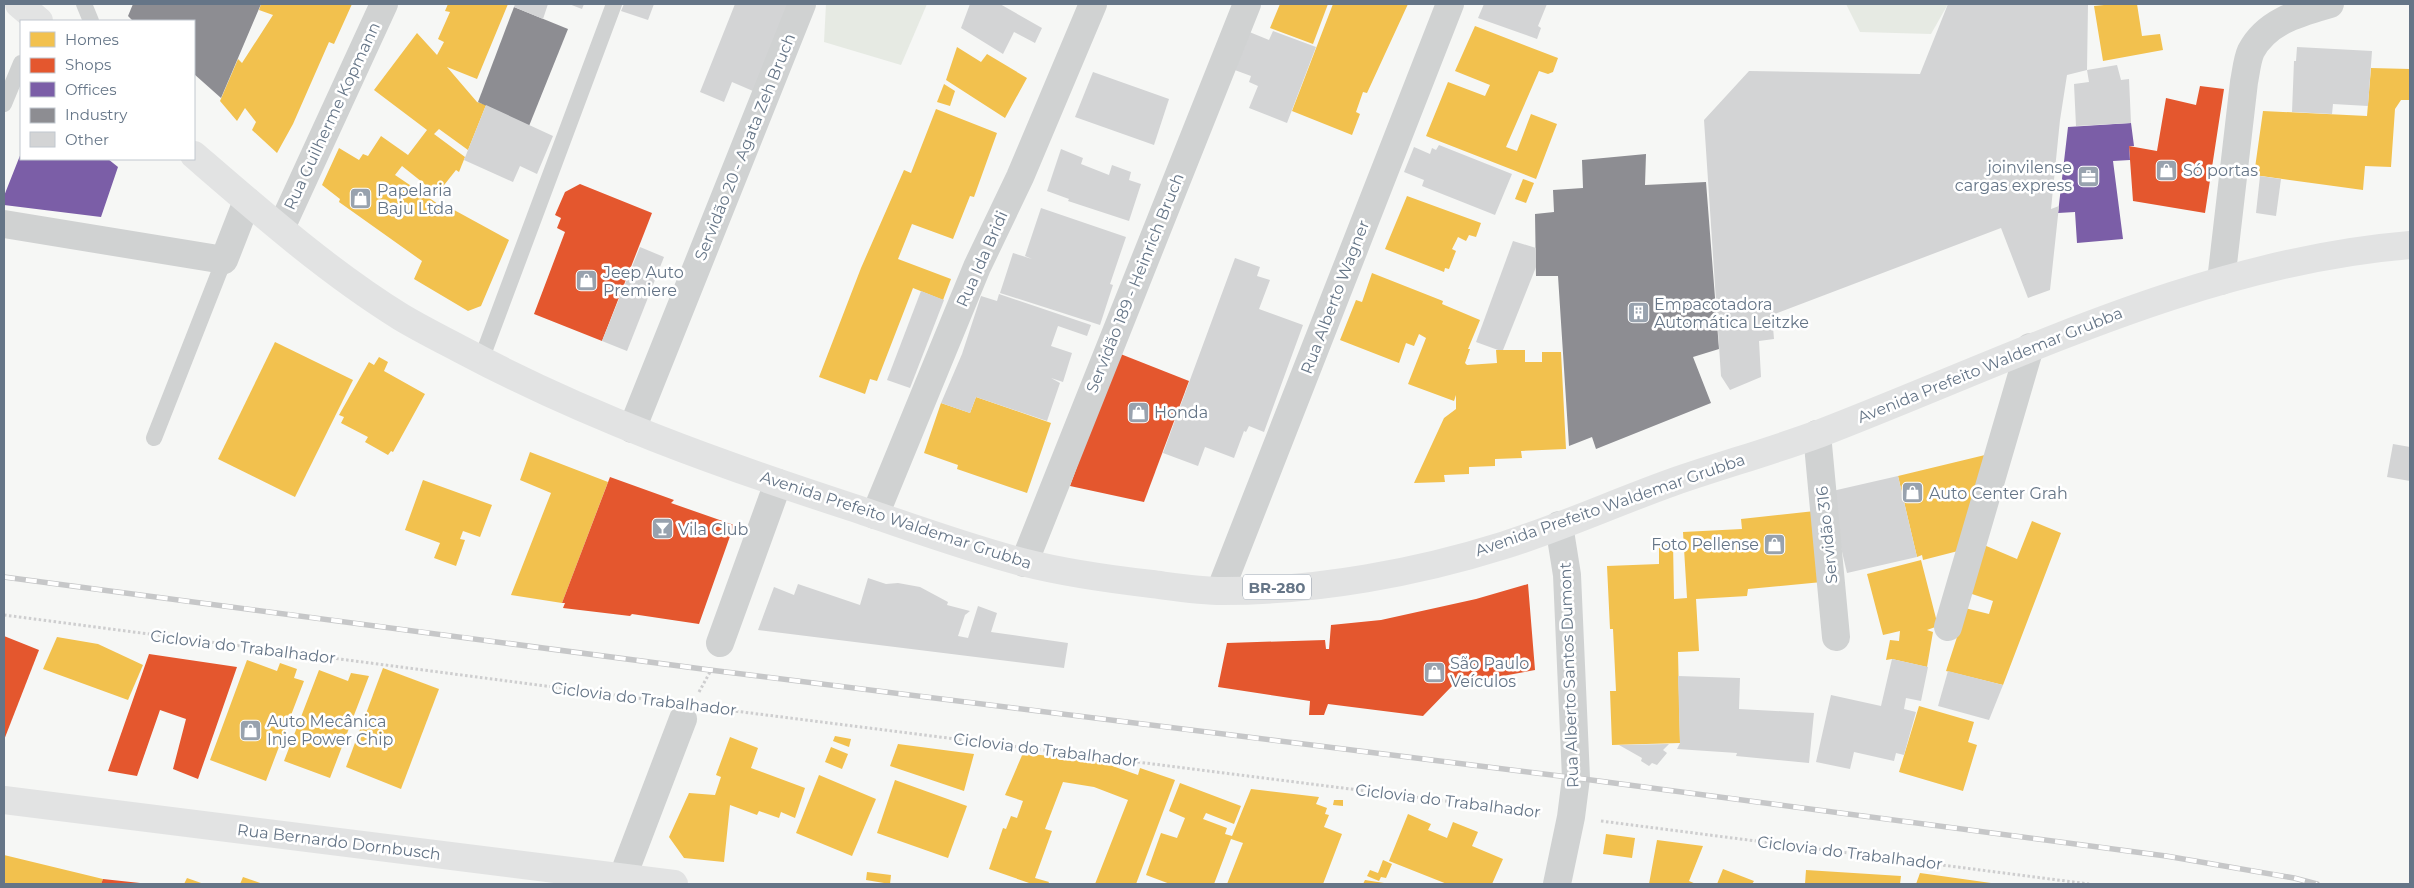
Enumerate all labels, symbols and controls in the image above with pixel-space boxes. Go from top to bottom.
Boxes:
street label: Rua Guilherme Kopmann [280,19,384,213]
legend [20,20,195,160]
text: Homes [65,30,119,49]
street label: Servidão 20 - Agata Zeh Bruch [691,31,799,263]
text: Shops [65,55,111,74]
text: Offices [65,80,117,99]
text: Industry [65,105,128,124]
text: Other [65,130,109,149]
place label: joinvilense cargas express [1955,158,2072,195]
shop icon: Só portas [2155,158,2179,182]
place label: Só portas [2183,161,2258,180]
office icon: joinvilense cargas express [2076,164,2100,188]
street label: Servidão 189 - Heinrich Bruch [1082,170,1188,396]
place label: Papelaria Baju Ltda [377,181,454,218]
shop icon: Papelaria Baju Ltda [349,187,373,211]
street label: Rua Ida Bridi [952,208,1012,310]
street label: Rua Alberto Wagner [1297,217,1373,377]
place label: Jeep Auto Premiere [602,263,684,300]
shop icon: Jeep Auto Premiere [575,269,599,293]
place label: Empacotadora Automática Leitzke [1654,295,1809,332]
building icon: Empacotadora Automática Leitzke [1626,301,1650,325]
street label: Avenida Prefeito Waldemar Grubba [1855,303,2125,427]
shop icon: Honda [1126,400,1150,424]
place label: Honda [1154,403,1208,422]
street label: Avenida Prefeito Waldemar Grubba [1473,450,1747,560]
street label: Avenida Prefeito Waldemar Grubba [758,467,1034,573]
shop icon: Auto Center Grah [1901,481,1925,505]
place label: Auto Center Grah [1929,484,2068,503]
street label: Servidão 316 [1812,485,1842,585]
bar icon: Vila Club [650,517,674,541]
place label: Vila Club [678,520,749,539]
shop icon: Foto Pellense [1763,532,1787,556]
place label: Foto Pellense [1651,535,1759,554]
street label: Rua Alberto Santos Dumont [1556,561,1582,788]
road number: BR-280 [1243,574,1311,600]
street label: Ciclovia do Trabalhador [149,626,337,668]
place label: São Paulo Veículos [1450,654,1529,691]
shop icon: São Paulo Veículos [1422,660,1446,684]
street label: Ciclovia do Trabalhador [550,678,738,720]
place label: Auto Mecânica Inje Power Chip [267,712,394,749]
shop icon: Auto Mecânica Inje Power Chip [239,718,263,742]
street label: Ciclovia do Trabalhador [952,729,1140,771]
street label: Ciclovia do Trabalhador [1354,780,1542,822]
street label: Rua Bernardo Dornbusch [236,820,442,864]
street label: Ciclovia do Trabalhador [1756,832,1944,874]

